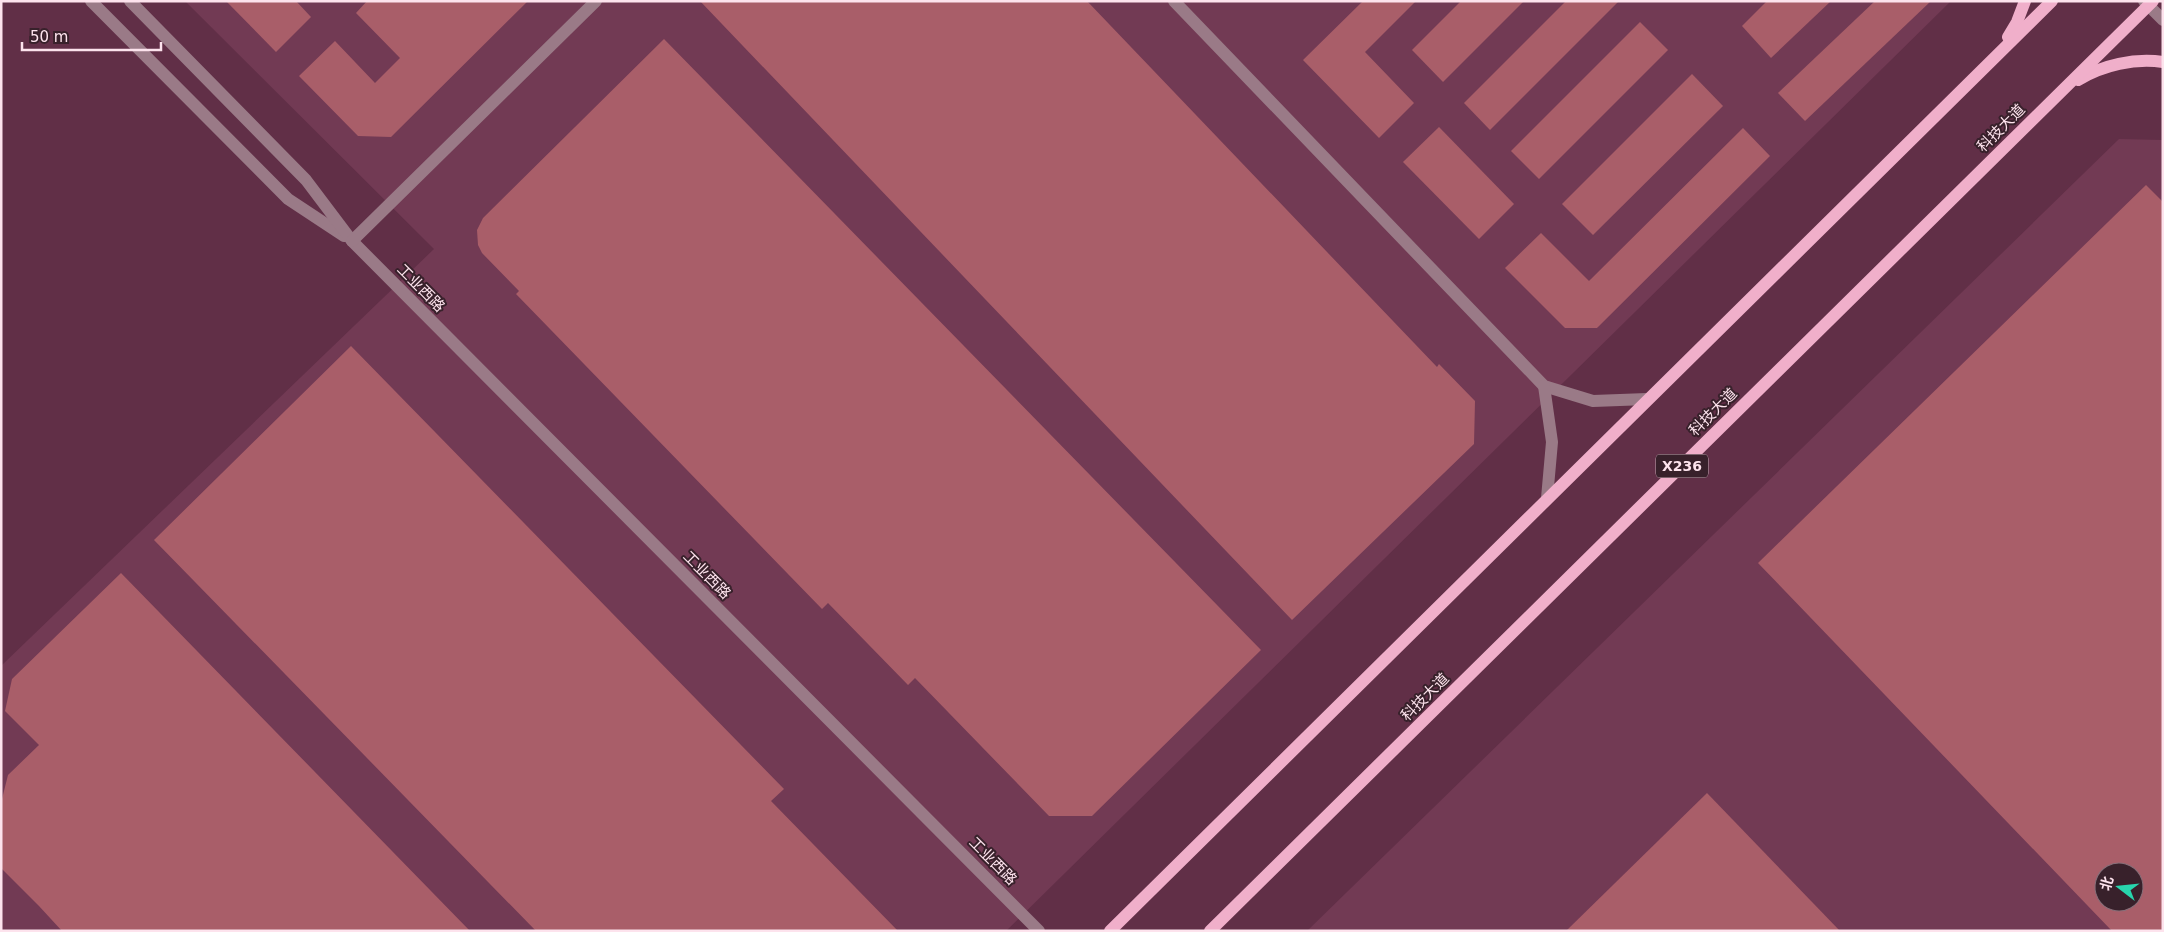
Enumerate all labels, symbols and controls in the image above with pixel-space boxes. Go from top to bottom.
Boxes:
scale bar [22,20,161,52]
text: 50 m [30,28,68,46]
street label: 科技大道 [1973,100,2029,156]
street label: 工业西路 [393,260,449,316]
street label: 科技大道 [1685,384,1741,440]
road number: X236 [1656,454,1708,478]
street label: 工业西路 [679,547,735,603]
street label: 科技大道 [1397,669,1453,725]
street label: 工业西路 [965,833,1021,889]
north arrow [2094,862,2144,912]
text: 北 [2097,874,2116,892]

